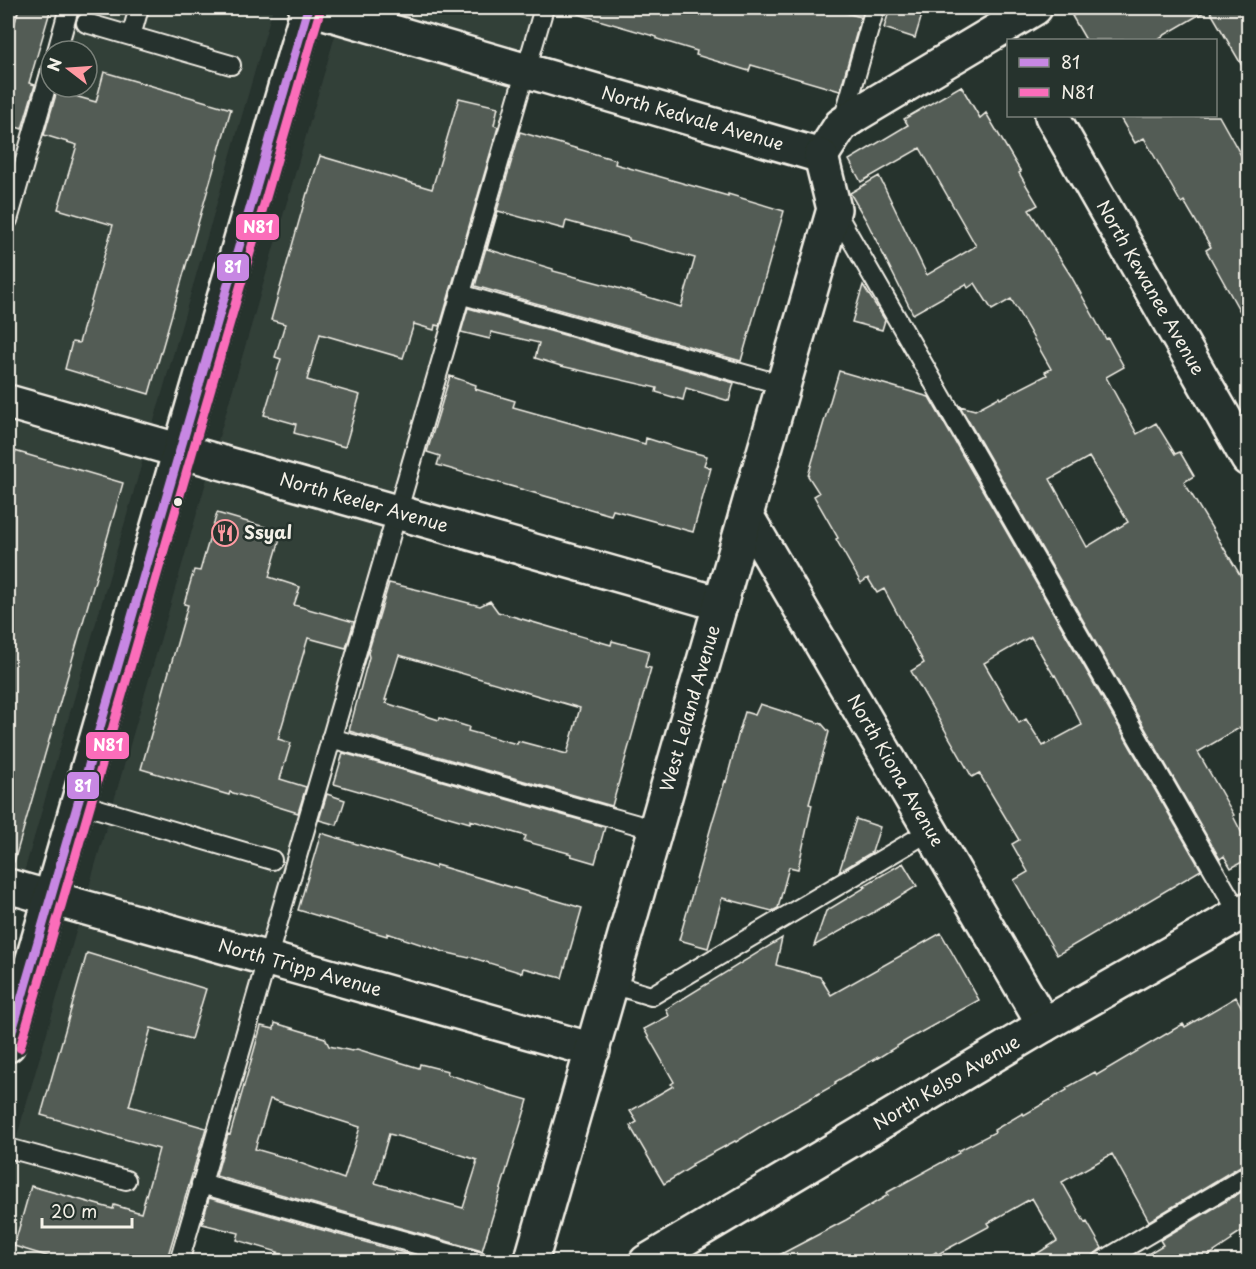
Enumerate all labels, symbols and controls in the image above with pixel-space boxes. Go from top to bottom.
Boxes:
north arrow [39,39,99,99]
legend [1007,39,1217,117]
text: 81 [1061,48,1080,75]
text: N [40,55,67,74]
street label: North Kedvale Avenue [599,78,787,156]
text: N81 [1061,78,1094,105]
street label: North Kewanee Avenue [1091,194,1212,380]
line badge: N81 [235,213,280,241]
text: N81 [243,214,273,238]
line badge: 81 [216,253,250,282]
text: 81 [224,254,242,278]
street label: North Keeler Avenue [277,465,452,538]
unlabelled marker [172,496,184,508]
restaurant icon: Ssyal [210,518,240,548]
place label: Ssyal [244,518,292,545]
street label: West Leland Avenue [652,621,726,795]
street label: North Kiona Avenue [842,689,952,851]
line badge: N81 [85,731,130,760]
text: N81 [93,732,123,756]
line badge: 81 [66,771,100,800]
text: 81 [74,773,92,797]
street label: North Tripp Avenue [215,931,385,1002]
street label: North Kelso Avenue [868,1027,1025,1136]
scale bar [42,1191,132,1229]
text: 20 m [51,1197,97,1224]

